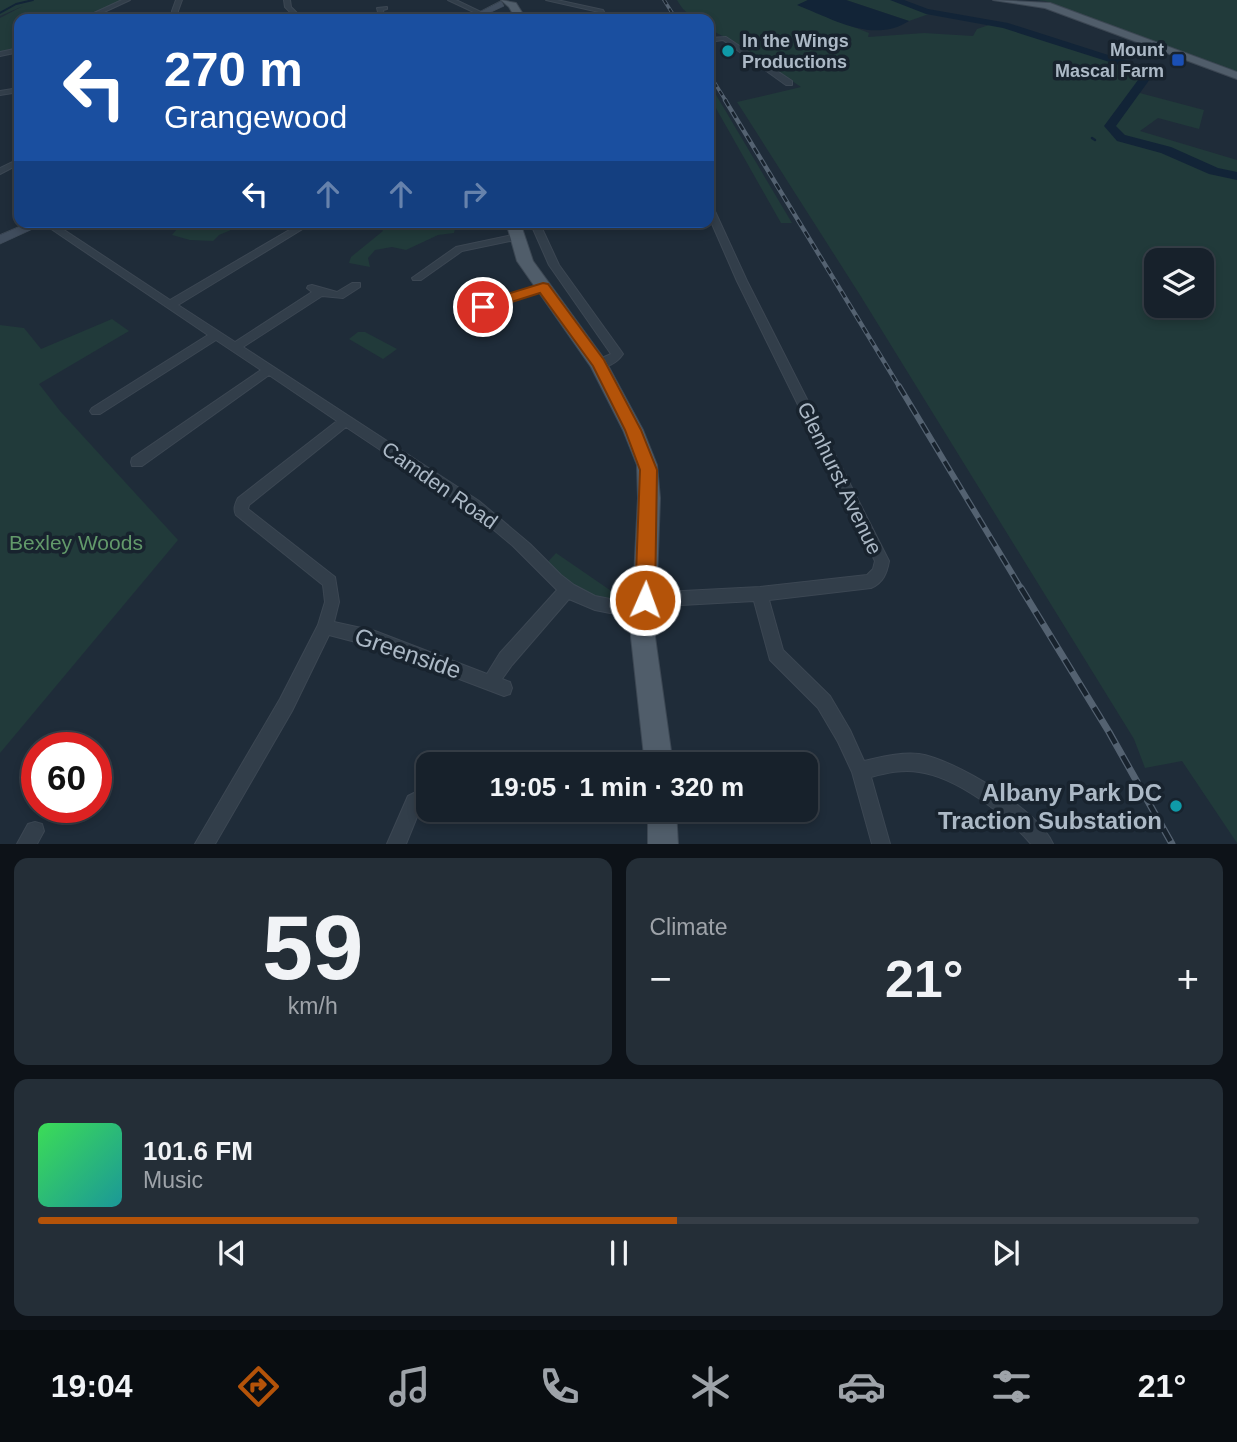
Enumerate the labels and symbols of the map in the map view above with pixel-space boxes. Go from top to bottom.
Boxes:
place label: In the Wings Productions [742,31,849,72]
place label: Mount Mascal Farm [1055,40,1164,81]
marker: In the Wings Productions [720,43,736,59]
marker: Mount Mascal Farm [1170,52,1186,68]
pin [453,277,513,337]
street label: Glenhurst Avenue [793,398,887,558]
street label: Camden Road [378,437,502,533]
park label: Bexley Woods [9,531,143,554]
position arrow [608,563,682,637]
street label: Greenside [351,622,465,684]
speed limit sign: 60 [21,732,112,823]
place label: Albany Park DC Traction Substation [938,779,1162,834]
marker: Albany Park DC Traction Substation [1168,798,1184,814]

